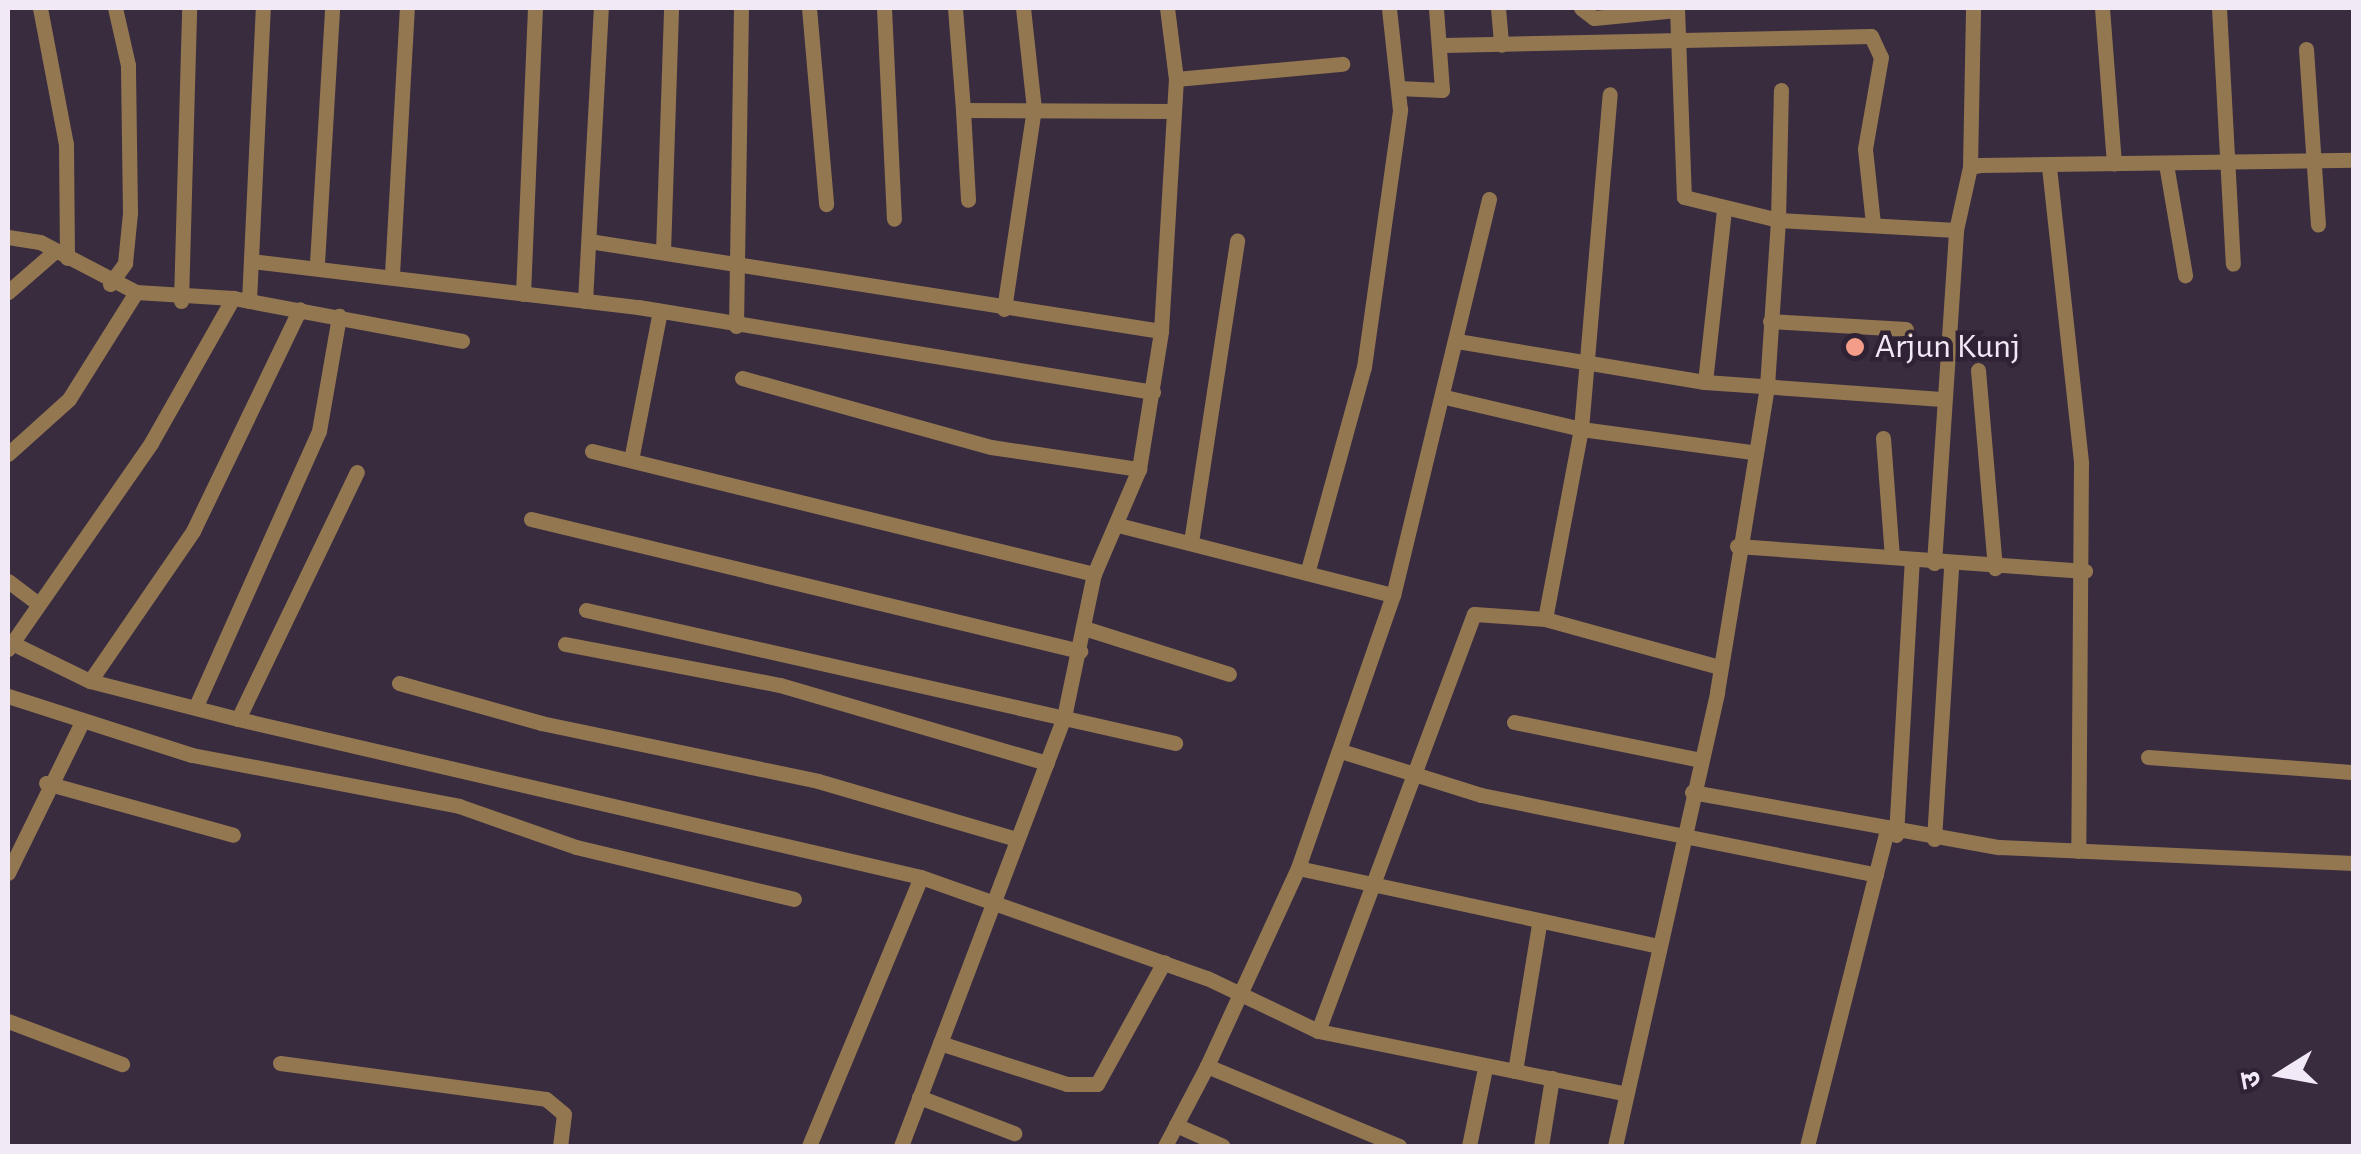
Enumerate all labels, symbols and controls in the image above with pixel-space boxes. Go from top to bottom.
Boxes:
place label: Arjun Kunj [1875,326,2020,368]
marker: Arjun Kunj [1844,336,1866,358]
north arrow [2231,1024,2331,1124]
text: उ [2236,1069,2267,1090]

